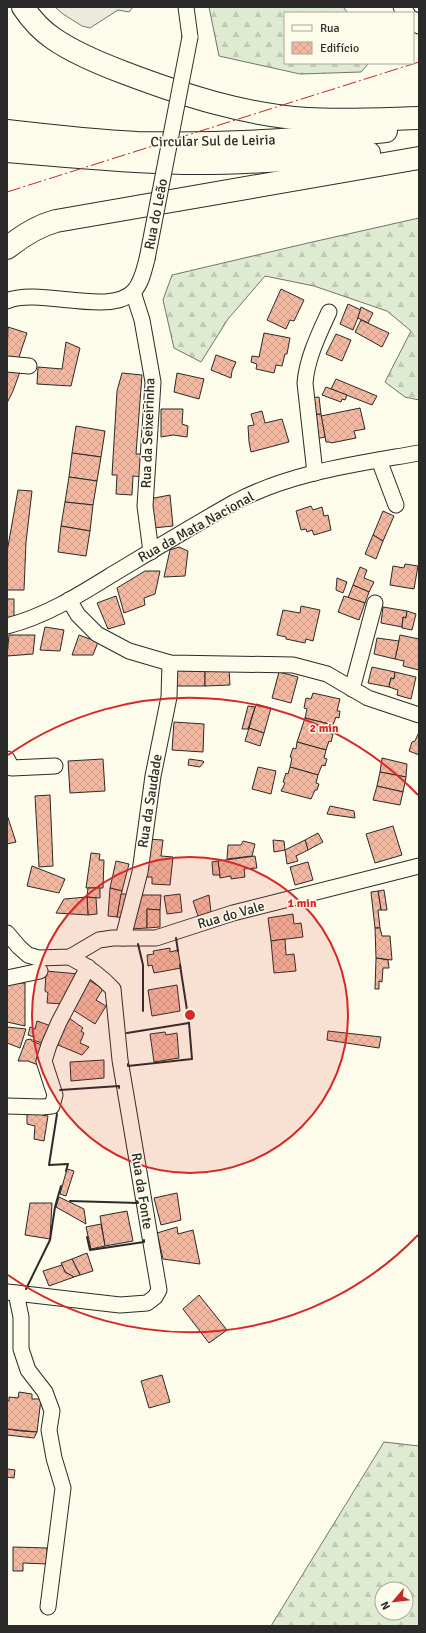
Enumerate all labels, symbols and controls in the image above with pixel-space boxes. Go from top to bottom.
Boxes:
legend [284,12,414,64]
text: Rua [320,21,340,36]
text: Edifício [320,41,359,56]
street label: Circular Sul de Leiria [150,131,276,151]
street label: Rua do Leão [141,177,171,251]
street label: Rua da Seixeirinha [138,377,158,489]
street label: Rua da Mata Nacional [135,488,257,566]
text: 2 min [310,721,339,736]
street label: Rua da Saudade [134,753,166,849]
text: 1 min [288,896,317,911]
street label: Rua do Vale [195,897,267,933]
centre of rings [183,1008,197,1022]
street label: Rua da Fonte [128,1152,156,1230]
north arrow [374,1581,414,1621]
text: N [378,1599,393,1612]

